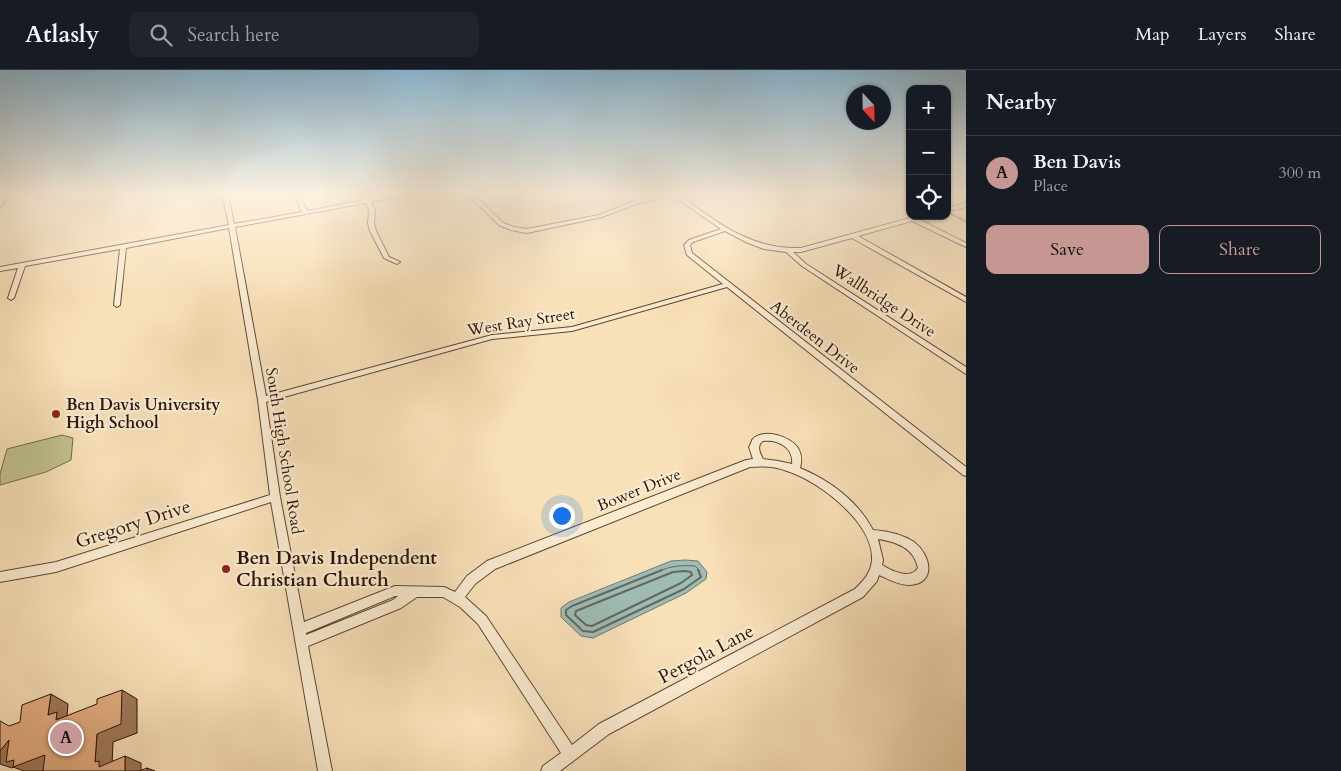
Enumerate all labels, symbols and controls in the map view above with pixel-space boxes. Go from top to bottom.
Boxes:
search box [129,12,479,57]
text: Atlasly [25,18,99,51]
icon: search [147,21,175,49]
text: Search here [187,22,280,48]
text: Map [1135,22,1170,47]
text: Layers [1198,22,1247,47]
text: Share [1275,22,1316,47]
north arrow [846,85,891,130]
map controls [906,85,951,220]
button: + [906,85,951,130]
text: Nearby [986,88,1057,117]
button: − [906,130,951,175]
text: Ben Davis [1033,149,1121,175]
text: A [996,162,1008,184]
text: 300 m [1279,162,1321,184]
button: locate [906,175,951,220]
text: Place [1033,175,1068,197]
button: Save [986,225,1149,274]
button: Share [1159,225,1321,274]
street label: Wallbridge Drive [827,259,940,343]
street label: Aberdeen Drive [766,295,864,379]
street label: West Ray Street [465,303,576,342]
street label: South High School Road [260,366,308,536]
place label: Ben Davis University High School [66,394,220,434]
marker: Ben Davis University High School [50,408,62,420]
street label: Bower Drive [594,463,684,517]
street label: Gregory Drive [72,493,194,555]
your location [549,503,575,529]
place label: Ben Davis Independent Christian Church [236,545,437,593]
marker: Ben Davis Independent Christian Church [220,563,232,575]
street label: Pergola Lane [654,618,758,690]
pin: A [50,719,82,757]

